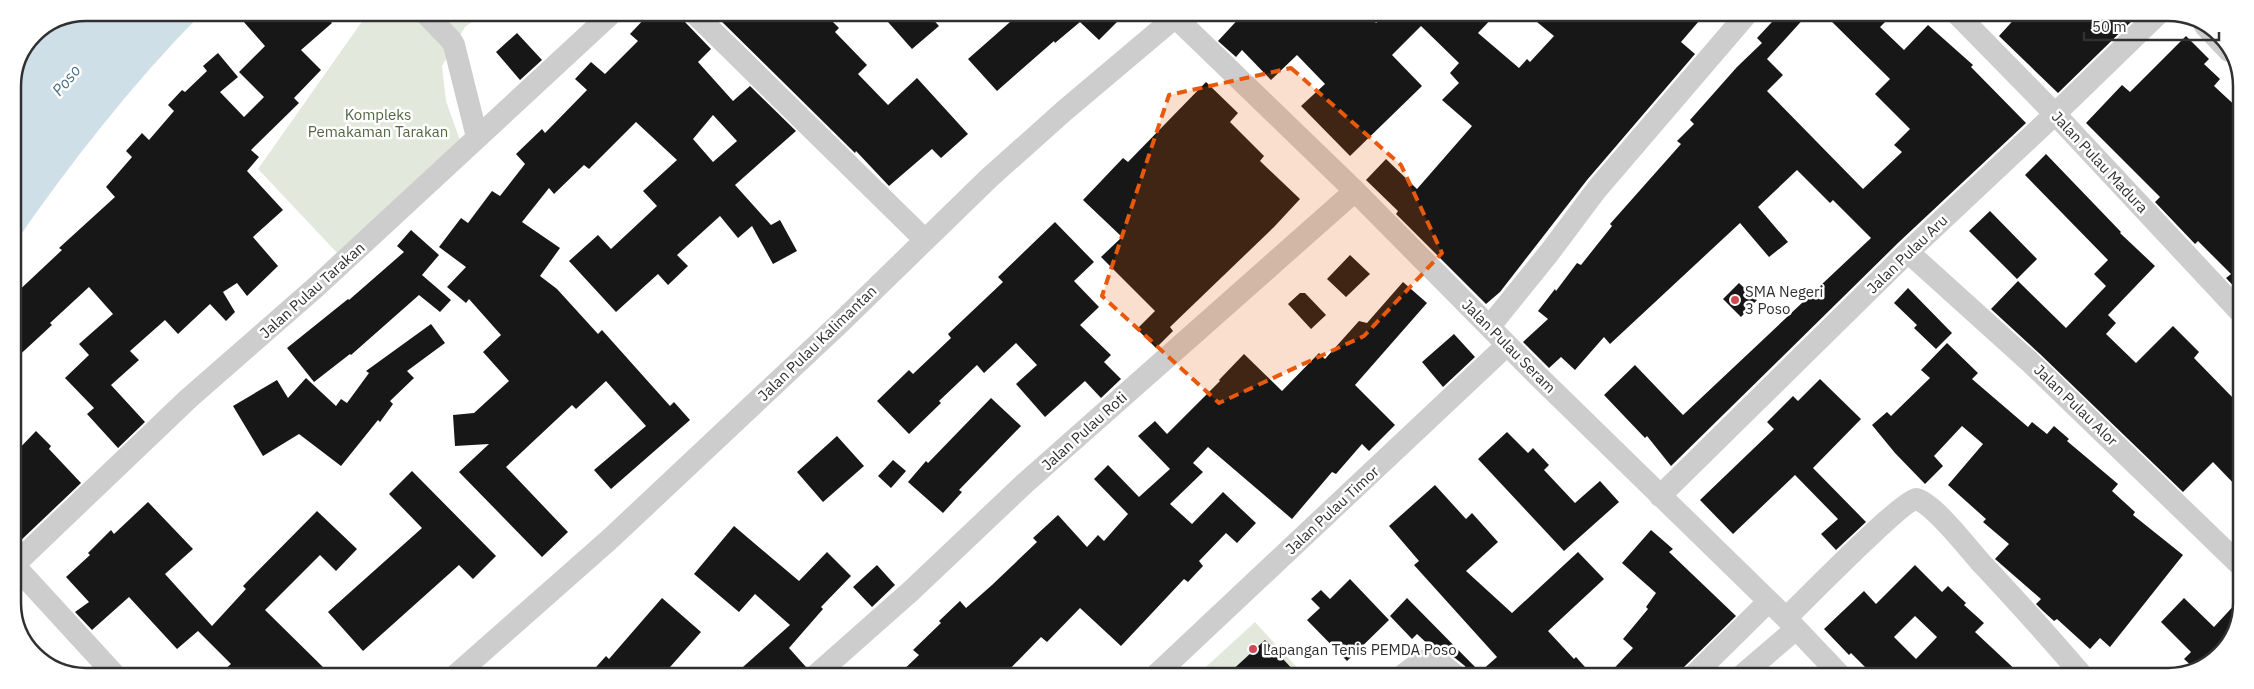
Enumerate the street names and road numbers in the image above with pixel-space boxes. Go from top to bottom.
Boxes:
street label: Jalan Pulau Madura [2048,107,2152,217]
street label: Jalan Pulau Aru [1863,211,1951,297]
street label: Jalan Pulau Tarakan [256,238,368,342]
street label: Jalan Pulau Kalimantan [754,281,880,405]
street label: Jalan Pulau Seram [1458,295,1560,397]
street label: Jalan Pulau Alor [2030,360,2122,450]
street label: Jalan Pulau Roti [1037,388,1131,474]
street label: Jalan Pulau Timor [1281,461,1383,558]

